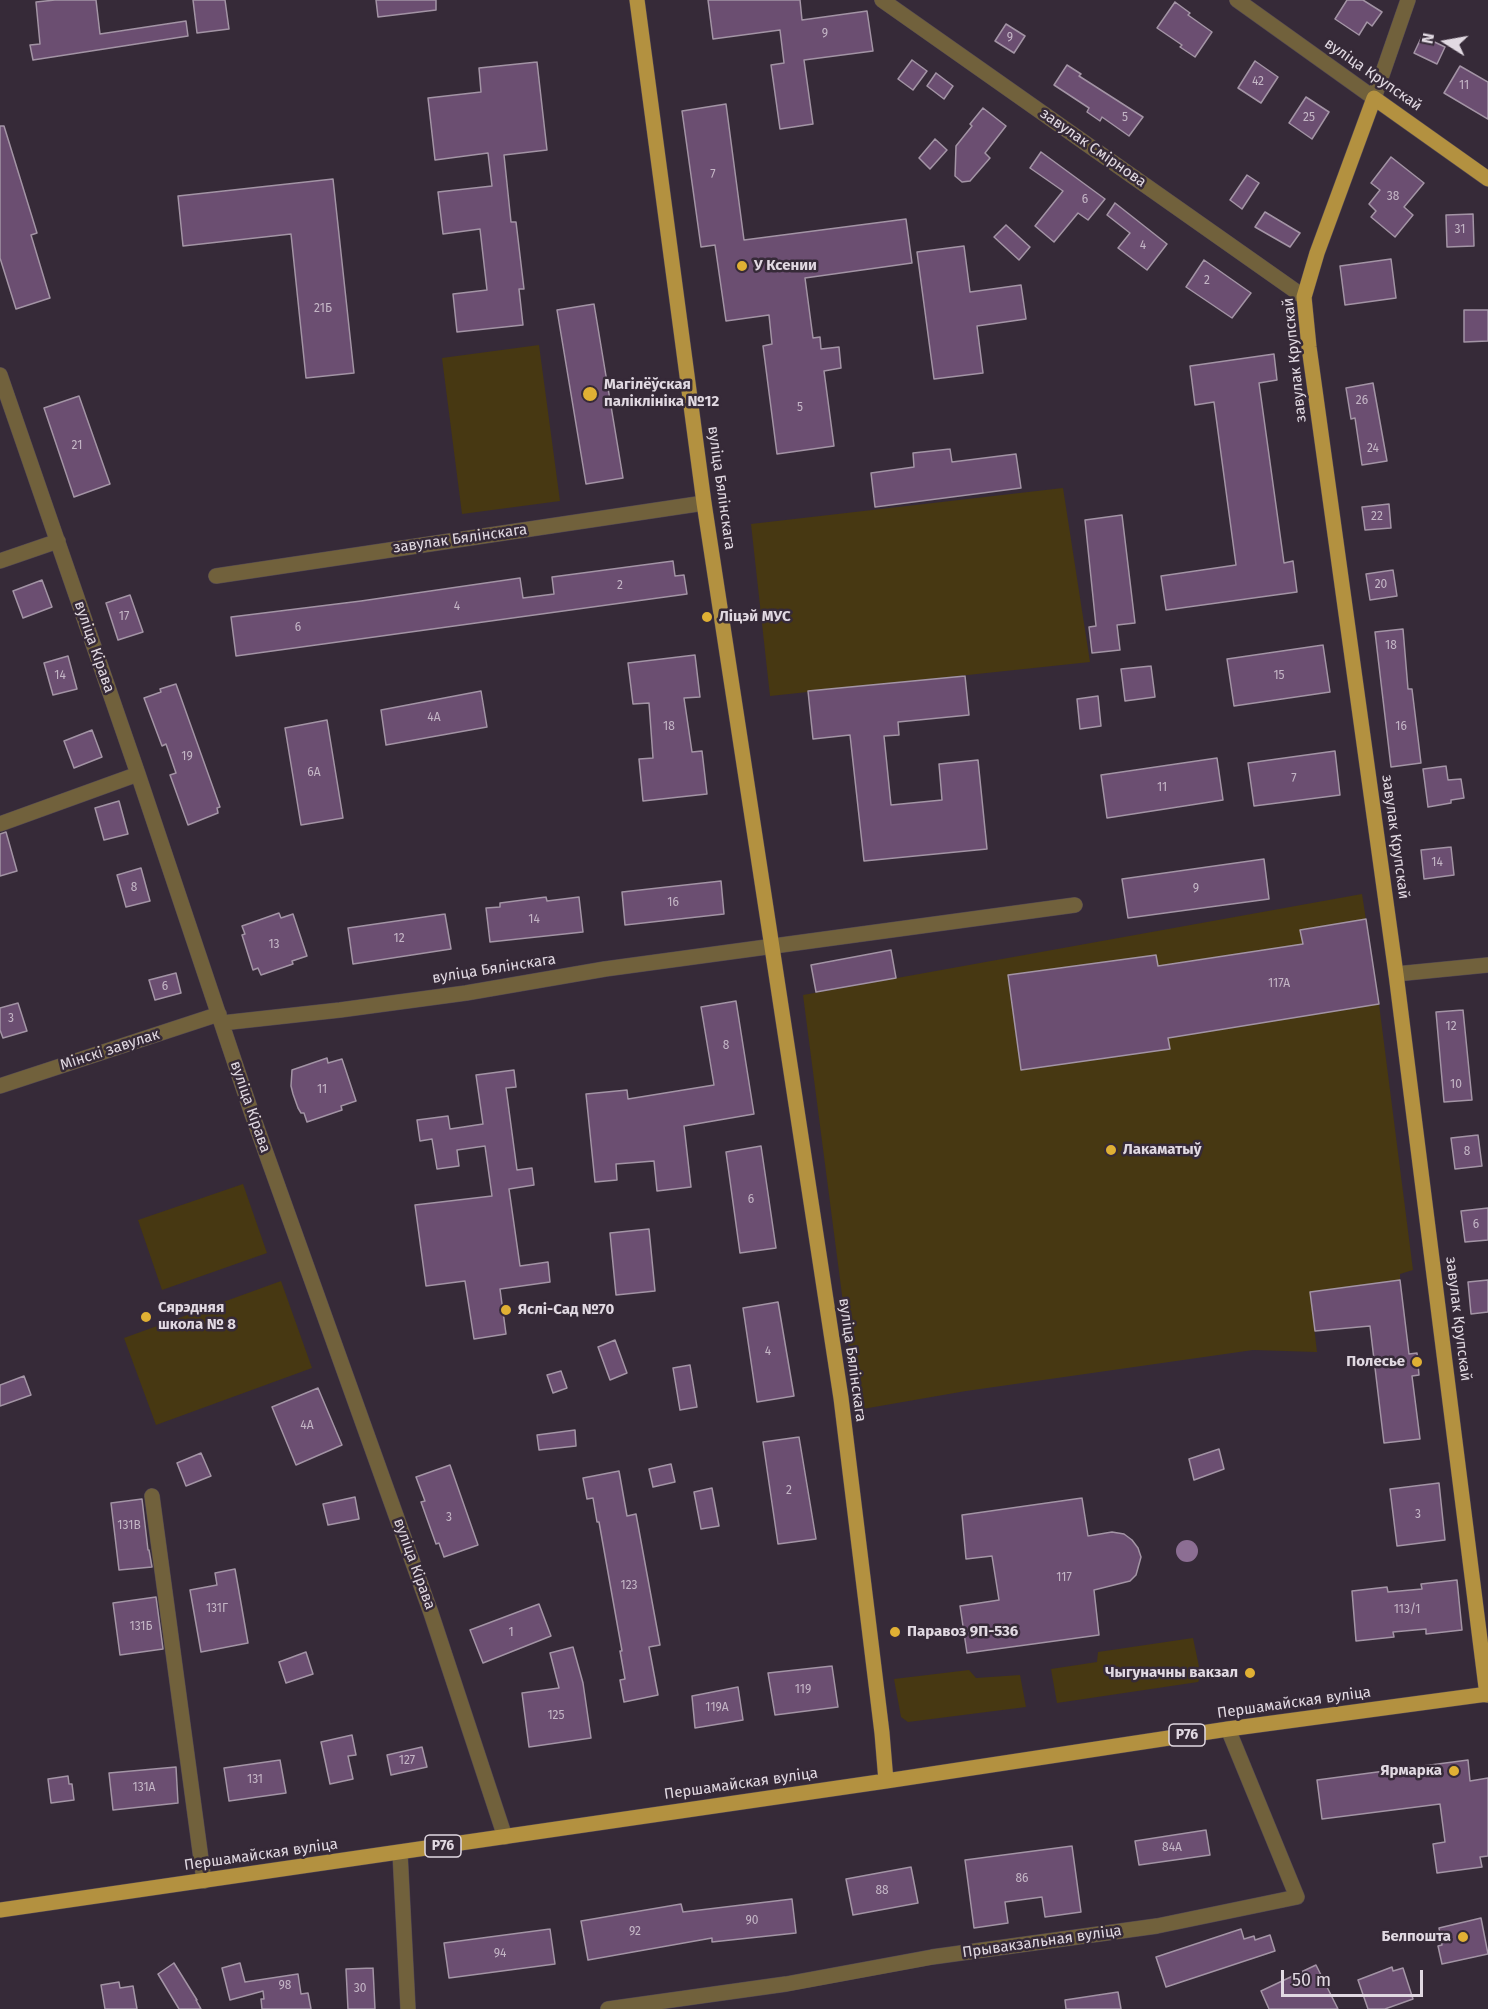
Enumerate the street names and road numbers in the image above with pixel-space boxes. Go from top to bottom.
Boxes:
street label: вуліца Крупскай [1321,35,1425,115]
street label: завулак Смірнова [1037,105,1149,191]
street label: завулак Крупскай [1279,297,1311,423]
street label: вуліца Бялінскага [703,425,739,551]
street label: завулак Бялінскага [392,521,528,557]
street label: вуліца Кірава [70,599,118,695]
street label: завулак Крупскай [1377,774,1413,900]
street label: вуліца Бялінскага [431,950,557,988]
street label: Мінскі завулак [58,1025,162,1075]
street label: вуліца Кірава [226,1059,274,1155]
street label: завулак Крупскай [1441,1256,1475,1382]
street label: вуліца Бялінскага [834,1297,870,1423]
street label: вуліца Кірава [389,1516,439,1612]
street label: Першамайская вуліца [1216,1683,1372,1723]
road number: Р76 [1169,1724,1205,1746]
street label: Першамайская вуліца [663,1764,819,1804]
street label: Першамайская вуліца [183,1835,339,1875]
road number: Р76 [425,1835,461,1857]
street label: Прывакзальная вуліца [961,1922,1123,1962]

